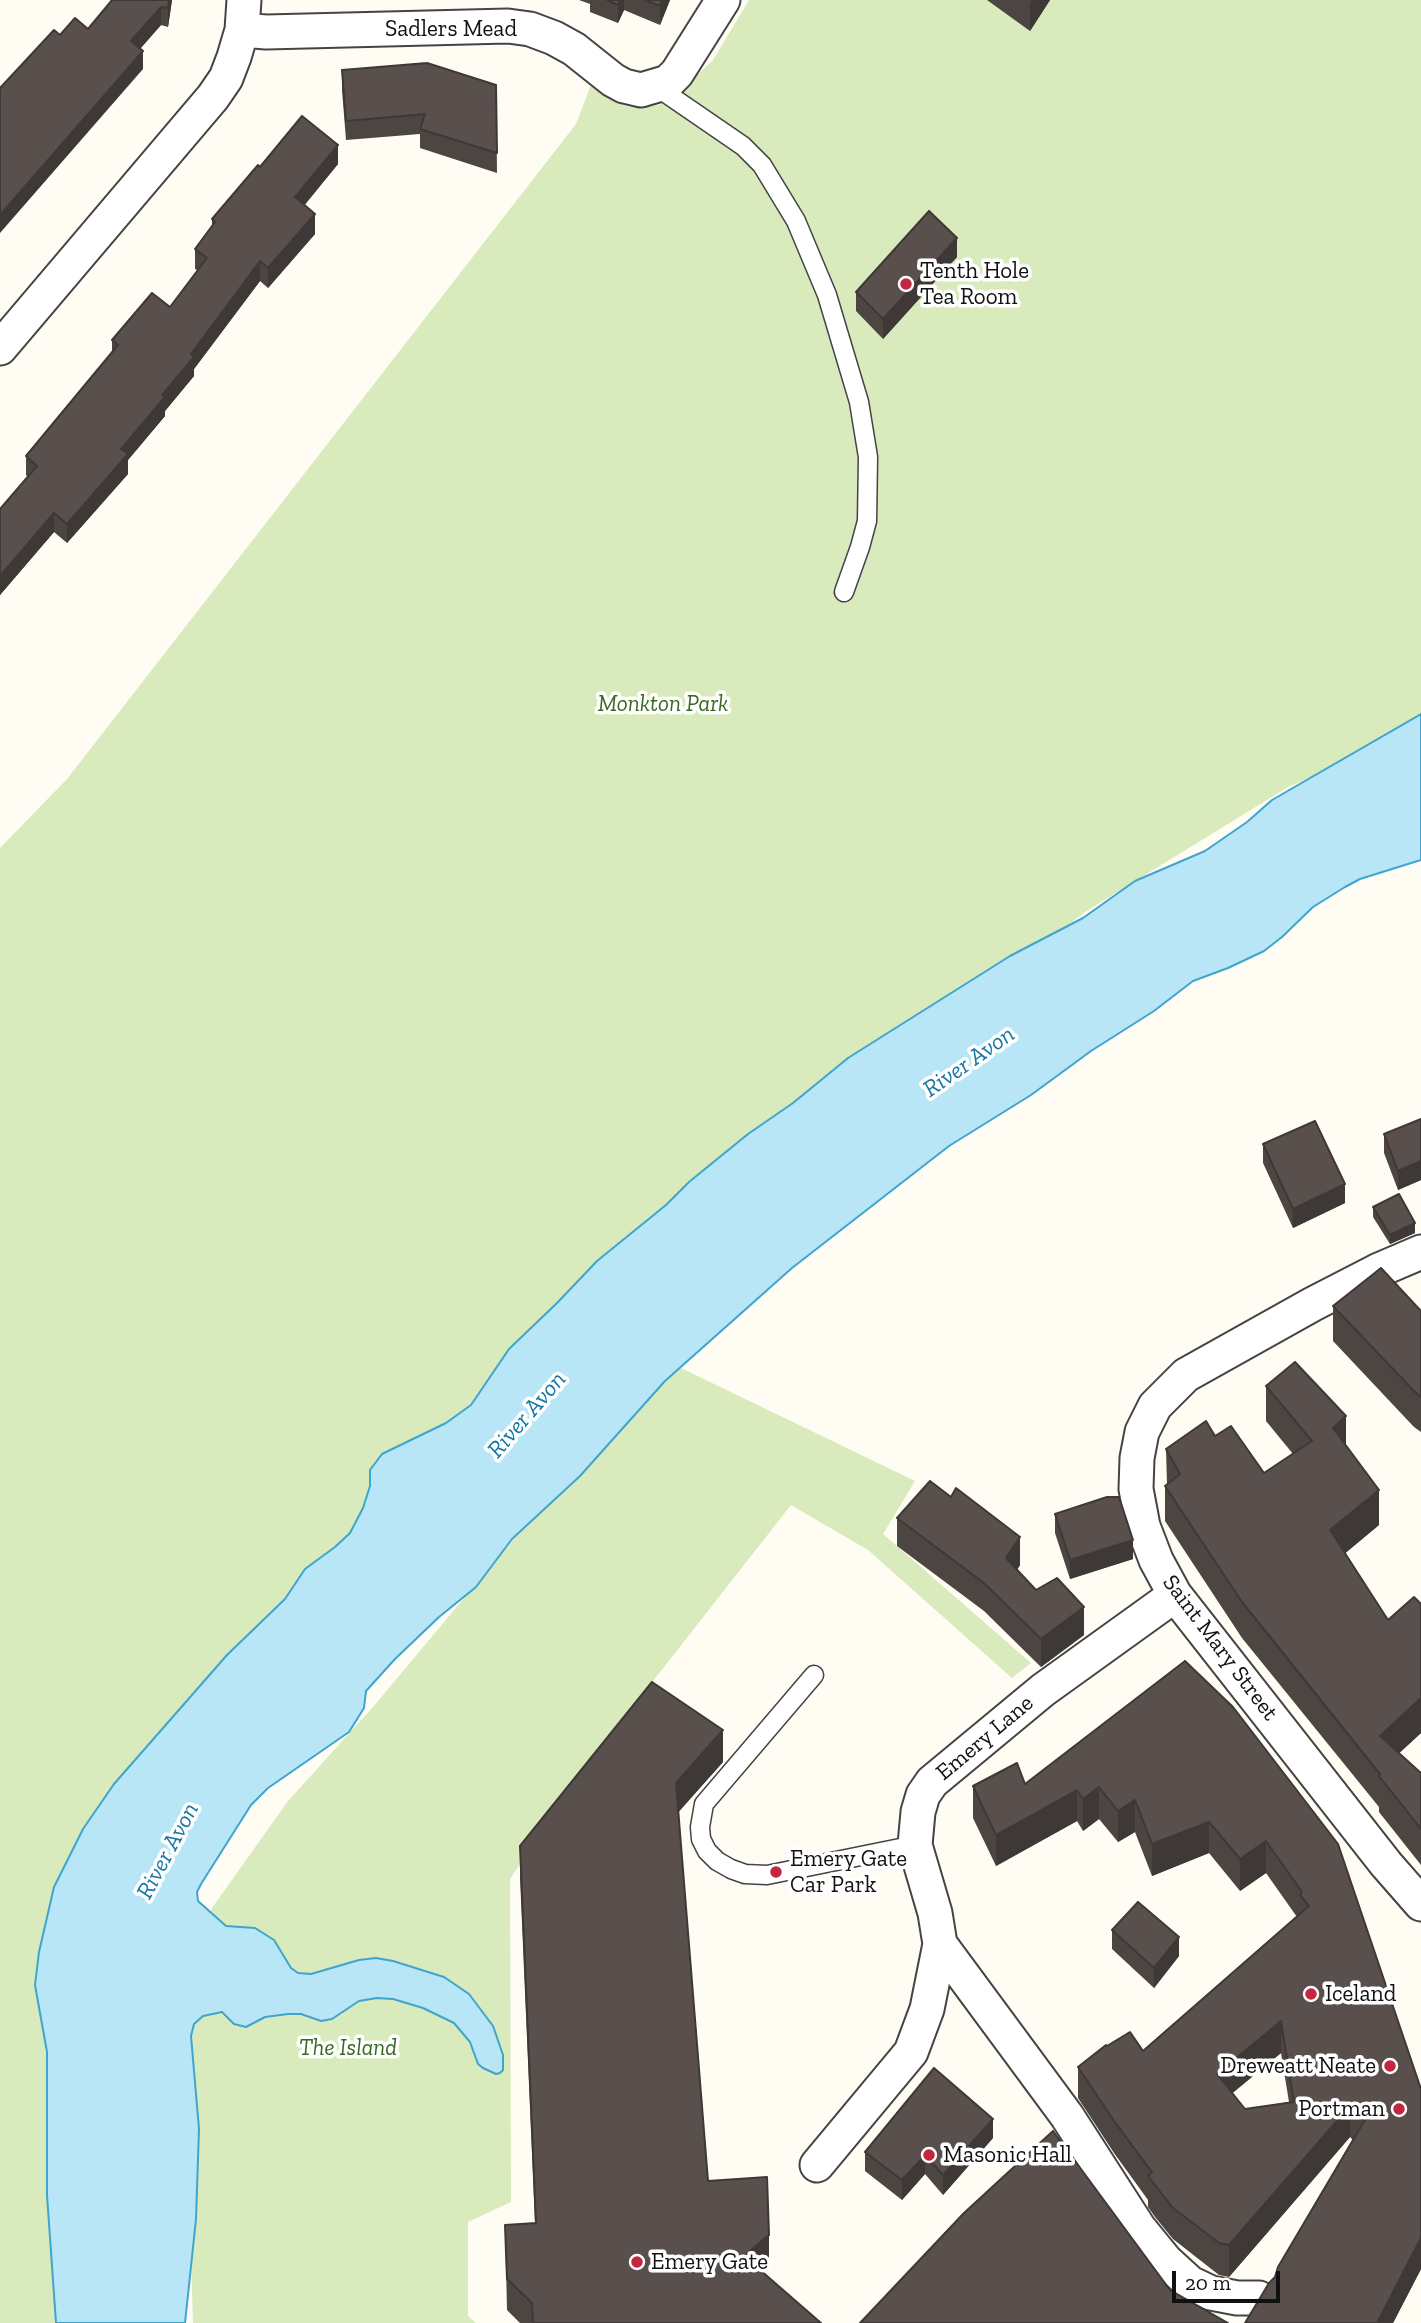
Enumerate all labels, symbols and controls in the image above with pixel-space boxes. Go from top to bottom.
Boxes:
street label: Sadlers Mead [385,15,517,43]
place label: Tenth Hole Tea Room [920,257,1029,311]
marker: Tenth Hole Tea Room [898,276,914,292]
park label: Monkton Park [598,690,728,718]
water label: River Avon [918,1020,1020,1104]
water label: River Avon [482,1366,572,1464]
street label: Saint Mary Street [1156,1570,1284,1726]
street label: Emery Lane [931,1689,1039,1787]
water label: River Avon [131,1798,205,1904]
place label: Emery Gate Car Park [790,1845,907,1899]
marker: Emery Gate Car Park [768,1864,784,1880]
place label: Iceland [1325,1980,1396,2008]
marker: Iceland [1303,1986,1319,2002]
park label: The Island [299,2034,397,2062]
place label: Dreweatt Neate [1220,2052,1376,2080]
marker: Dreweatt Neate [1382,2058,1398,2074]
place label: Portman [1298,2095,1385,2123]
marker: Portman [1391,2101,1407,2117]
place label: Masonic Hall [943,2141,1072,2169]
marker: Masonic Hall [921,2147,937,2163]
place label: Emery Gate [651,2248,768,2276]
marker: Emery Gate [629,2254,645,2270]
scale bar [1176,2256,1284,2300]
text: 20 m [1185,2270,1231,2295]

